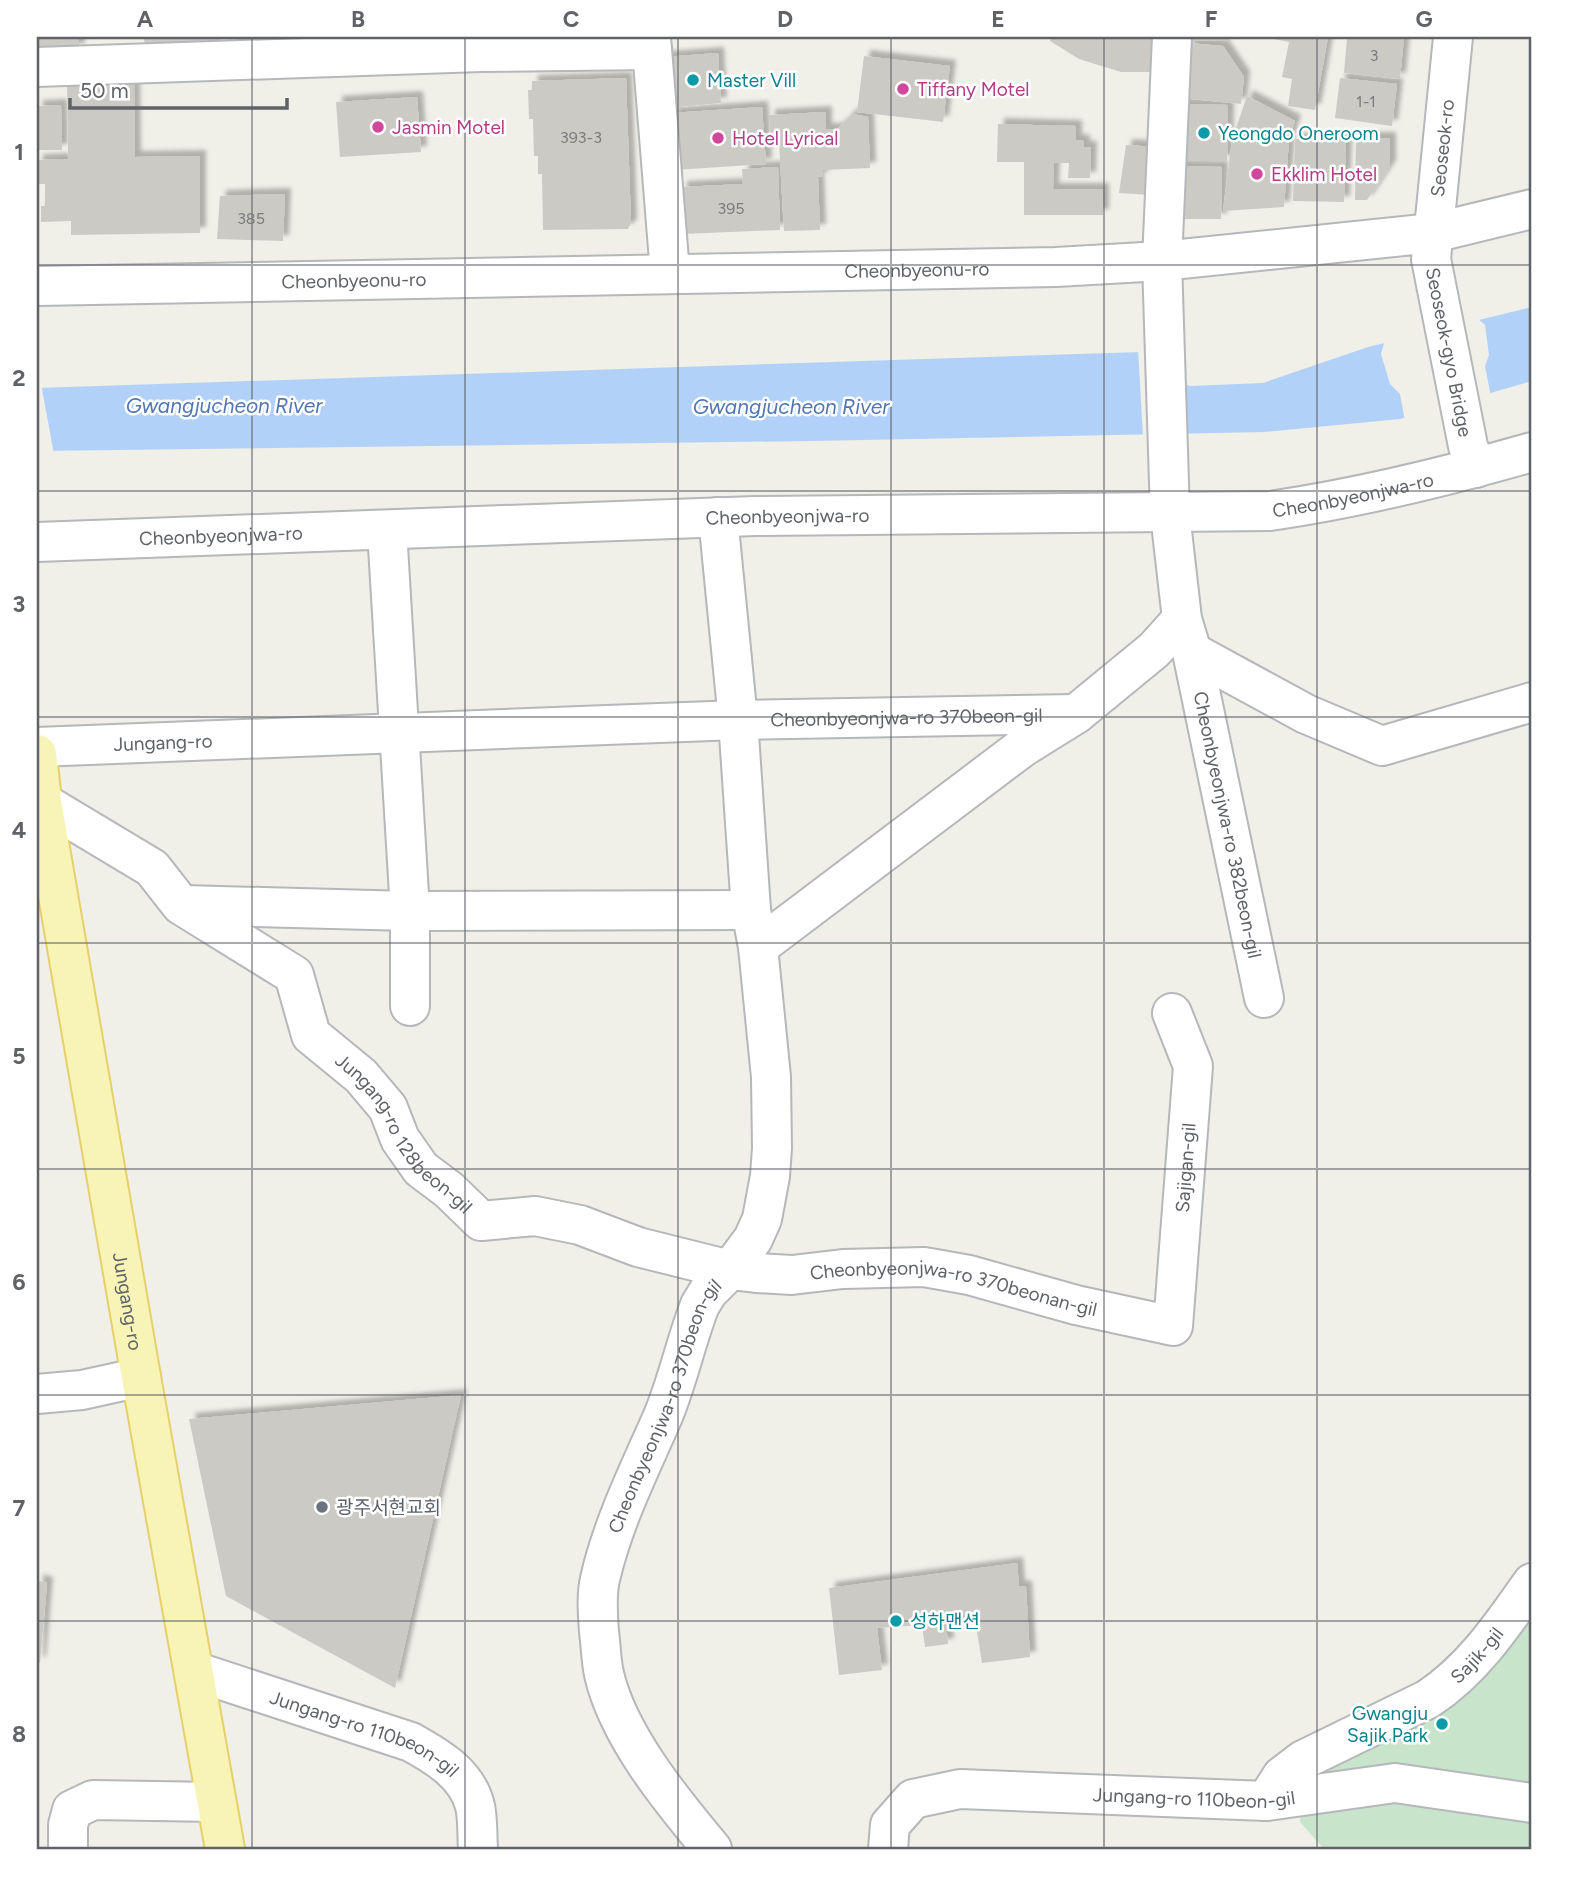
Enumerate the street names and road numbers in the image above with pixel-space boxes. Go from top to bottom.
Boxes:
street label: Seoseok-ro [1426,98,1459,198]
street label: Cheonbyeonu-ro [844,257,990,283]
street label: Seoseok-gyo Bridge [1421,265,1477,439]
street label: Cheonbyeonu-ro [281,268,427,293]
street label: Cheonbyeonjwa-ro [1271,468,1436,523]
street label: Cheonbyeonjwa-ro [705,504,870,530]
street label: Cheonbyeonjwa-ro [139,521,303,550]
street label: Cheonbyeonjwa-ro 382beon-gil [1188,689,1266,960]
street label: Cheonbyeonjwa-ro 370beon-gil [770,704,1043,731]
street label: Jungang-ro [113,729,213,756]
street label: Jungang-ro 128beon-gil [330,1049,477,1218]
street label: Sajigan-gil [1171,1122,1201,1213]
street label: Jungang-ro [108,1251,147,1352]
street label: Cheonbyeonjwa-ro 370beonan-gil [809,1256,1099,1321]
street label: Cheonbyeonjwa-ro 370beon-gil [603,1274,726,1536]
street label: Sajik-gil [1446,1623,1508,1688]
street label: Jungang-ro 110beon-gil [267,1686,464,1782]
street label: Jungang-ro 110beon-gil [1092,1783,1297,1813]

